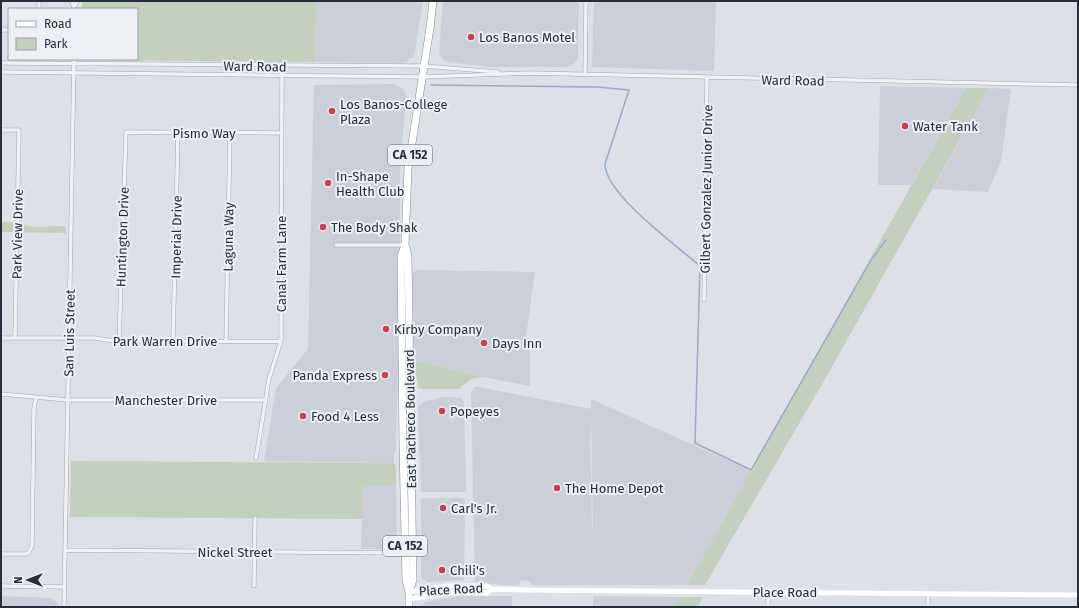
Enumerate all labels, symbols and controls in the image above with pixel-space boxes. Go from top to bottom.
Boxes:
legend [8,8,138,60]
text: Road [44,17,72,31]
place label: Los Banos Motel [479,30,575,45]
marker: Los Banos Motel [466,32,476,42]
text: Park [44,37,68,51]
street label: Ward Road [223,58,287,75]
street label: Ward Road [761,72,825,89]
place label: Los Banos-College Plaza [340,97,448,127]
street label: Gilbert Gonzalez Junior Drive [698,105,715,273]
marker: Los Banos-College Plaza [327,106,337,116]
place label: Water Tank [913,119,978,134]
marker: Water Tank [900,121,910,131]
street label: Pismo Way [172,126,236,141]
road number: CA 152 [388,145,432,165]
place label: In-Shape Health Club [336,169,405,199]
marker: In-Shape Health Club [323,178,333,188]
street label: Huntington Drive [113,187,132,287]
street label: Park View Drive [9,189,26,279]
street label: Imperial Drive [168,195,185,279]
street label: Laguna Way [220,202,237,272]
street label: Canal Farm Lane [274,216,289,312]
place label: The Body Shak [331,220,418,235]
marker: The Body Shak [318,222,328,232]
street label: San Luis Street [61,289,78,377]
place label: Kirby Company [394,322,483,337]
marker: Kirby Company [381,324,391,334]
street label: Park Warren Drive [113,334,217,349]
place label: Days Inn [492,336,542,351]
marker: Days Inn [479,338,489,348]
street label: East Pacheco Boulevard [402,349,419,489]
place label: Panda Express [292,368,377,383]
marker: Panda Express [380,370,390,380]
street label: Manchester Drive [115,393,217,408]
place label: Popeyes [450,404,499,419]
marker: Popeyes [437,406,447,416]
place label: Food 4 Less [311,409,379,424]
marker: Food 4 Less [298,411,308,421]
place label: The Home Depot [565,481,664,496]
marker: The Home Depot [552,483,562,493]
place label: Carl's Jr. [451,501,497,516]
marker: Carl's Jr. [438,503,448,513]
road number: CA 152 [383,536,427,556]
street label: Nickel Street [198,545,273,560]
north arrow [8,560,48,600]
place label: Chili's [450,563,485,578]
marker: Chili's [437,565,447,575]
text: N [12,576,25,584]
street label: Place Road [418,580,484,599]
street label: Place Road [753,585,817,600]

